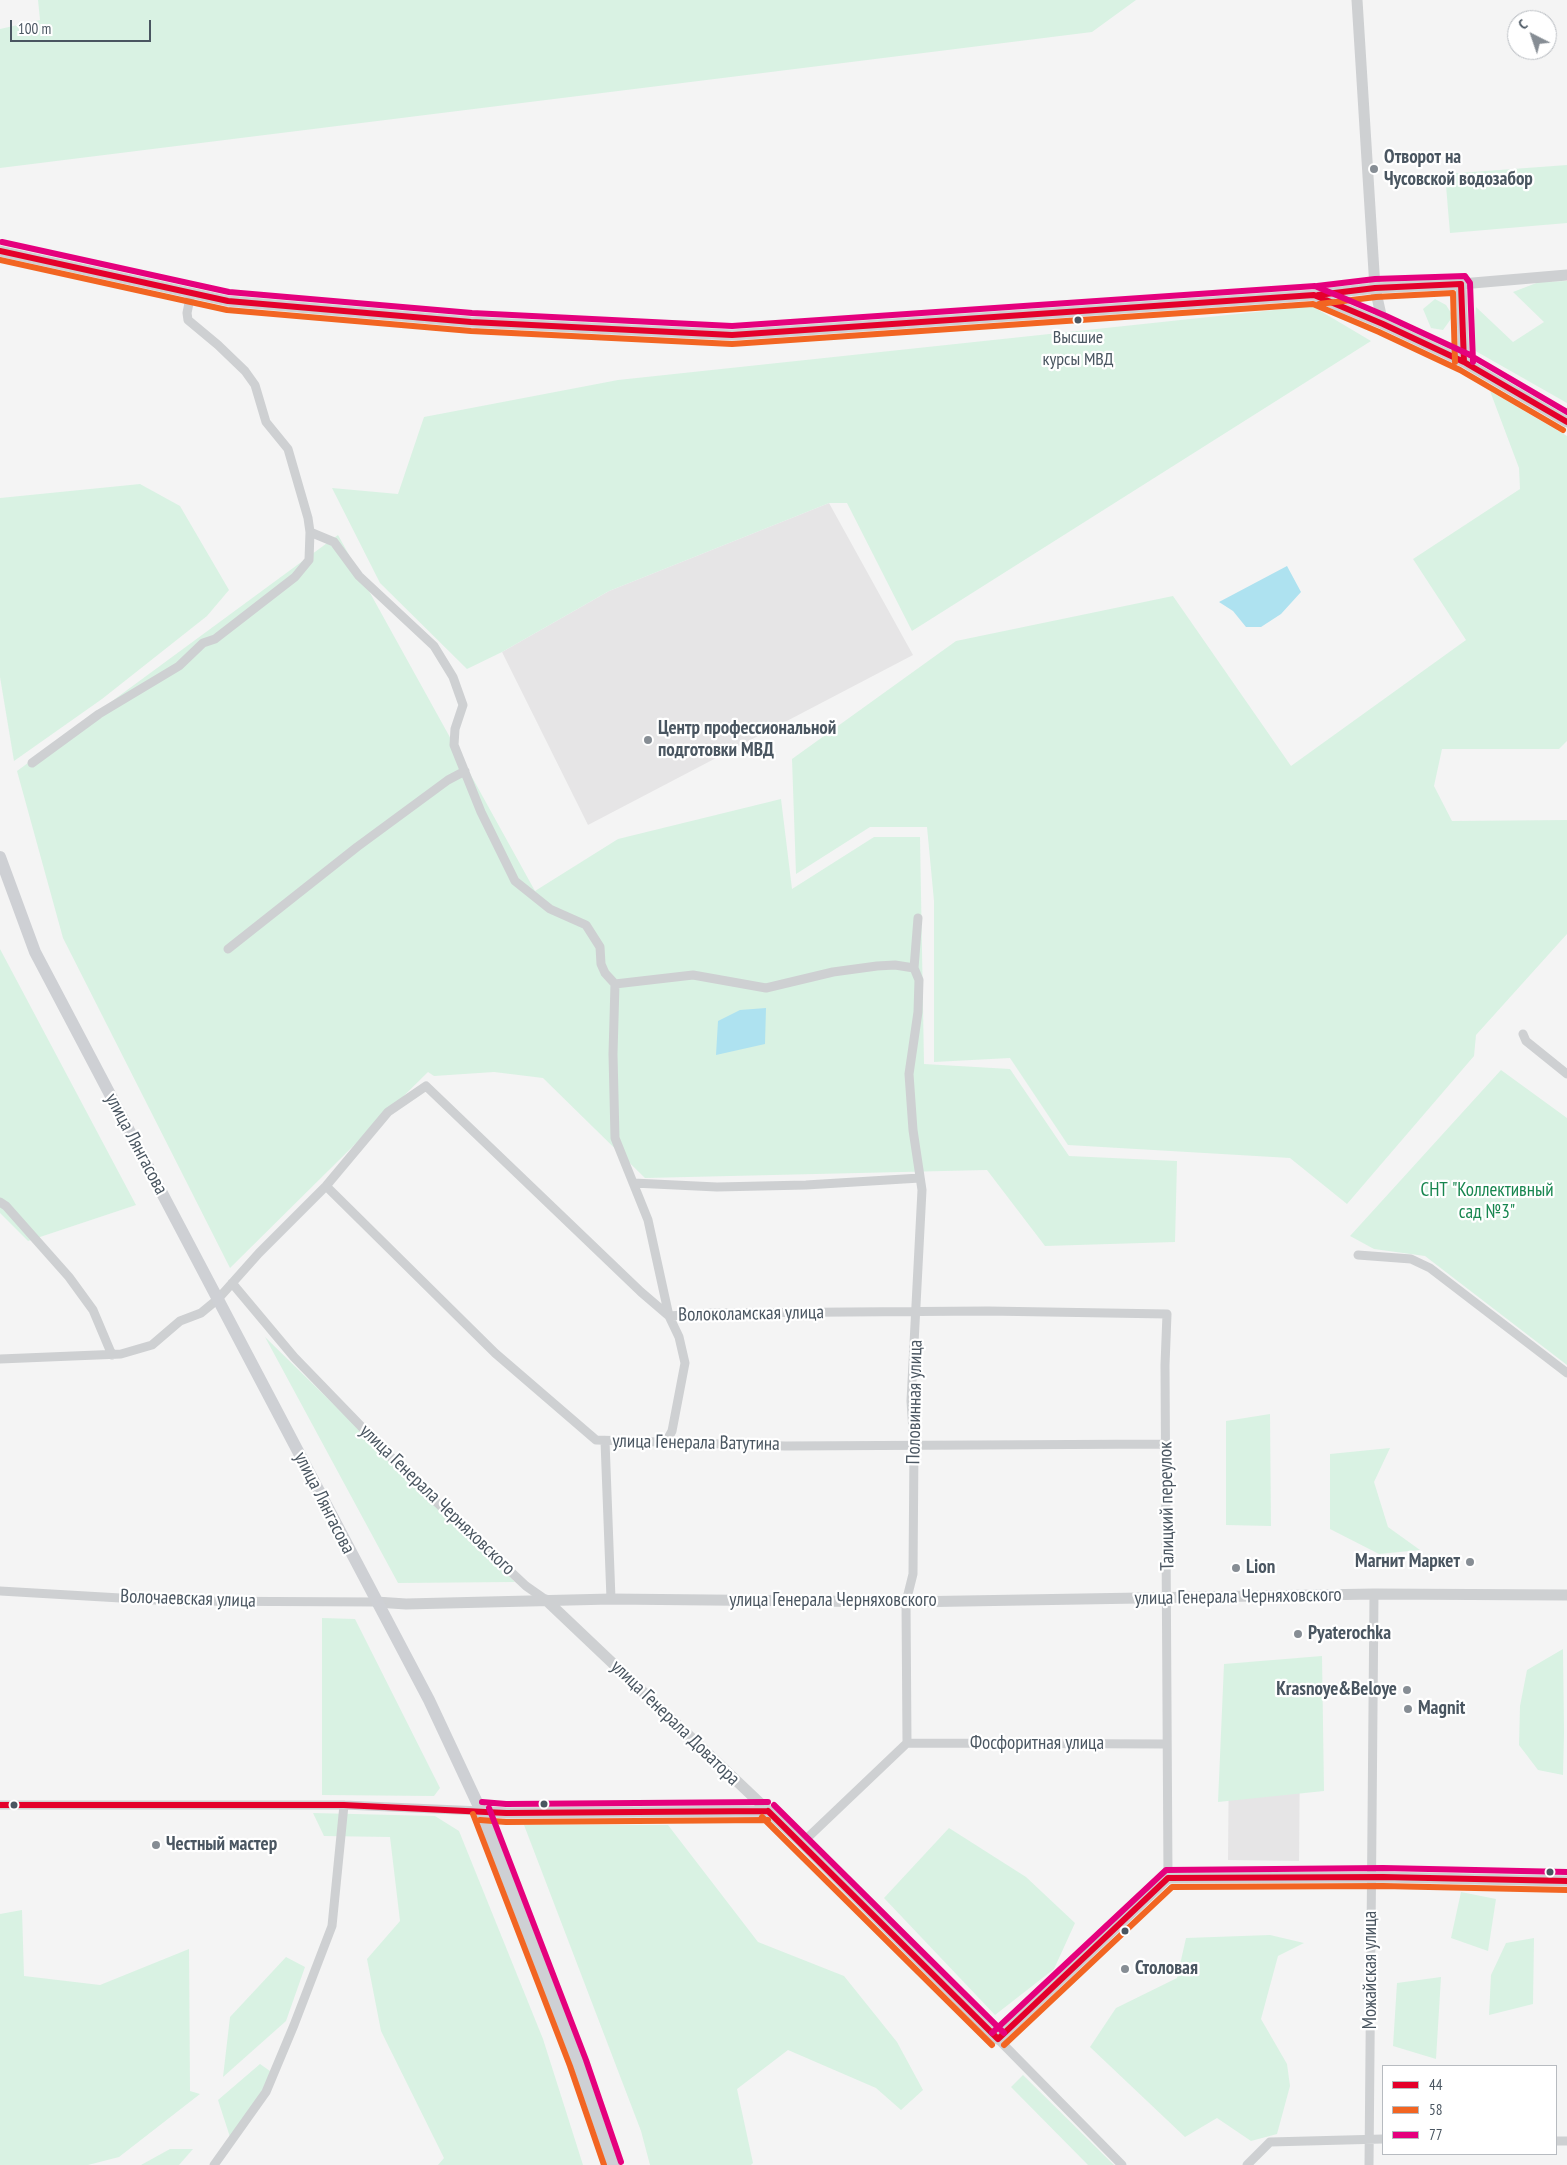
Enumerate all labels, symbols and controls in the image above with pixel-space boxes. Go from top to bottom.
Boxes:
scale bar [12,10,154,42]
north arrow [1507,10,1557,60]
text: С [1514,16,1531,33]
text: 100 m [18,19,51,38]
place label: Отворот на Чусовской водозабор [1384,147,1533,191]
marker: Отворот на Чусовской водозабор [1368,163,1380,175]
marker: Высшие курсы МВД [1073,315,1083,325]
place label: Высшие курсы МВД [1042,327,1114,369]
place label: Центр профессиональной подготовки МВД [658,718,836,762]
marker: Центр профессиональной подготовки МВД [642,734,654,746]
street label: улица Лянгасова [100,1090,172,1198]
park label: СНТ "Коллективный сад №3" [1420,1180,1554,1224]
street label: Волоколамская улица [678,1301,824,1327]
street label: Половинная улица [903,1340,927,1464]
street label: улица Генерала Черняховского [354,1420,520,1580]
street label: улица Генерала Ватутина [612,1430,780,1456]
street label: Талицкий переулок [1154,1441,1180,1571]
street label: улица Лянгасова [289,1448,359,1558]
place label: Магнит Маркет [1355,1551,1460,1573]
marker: Магнит Маркет [1464,1556,1476,1568]
place label: Lion [1246,1557,1275,1579]
marker: Lion [1230,1562,1242,1574]
street label: улица Генерала Черняховского [1134,1584,1342,1610]
street label: Волочаевская улица [120,1585,256,1613]
street label: улица Генерала Черняховского [729,1590,937,1612]
place label: Pyaterochka [1308,1623,1391,1645]
marker: Pyaterochka [1292,1628,1304,1640]
street label: улица Генерала Доватора [606,1656,744,1790]
place label: Krasnoye&Beloye [1276,1679,1397,1701]
marker: Krasnoye&Beloye [1401,1684,1413,1696]
place label: Magnit [1418,1698,1465,1720]
marker: Magnit [1402,1703,1414,1715]
street label: Фосфоритная улица [970,1733,1104,1755]
unlabelled marker [539,1799,549,1809]
unlabelled marker [9,1800,19,1810]
place label: Честный мастер [166,1834,277,1856]
marker: Честный мастер [150,1839,162,1851]
unlabelled marker [1545,1867,1555,1877]
street label: Можайская улица [1360,1911,1382,2029]
unlabelled marker [1120,1926,1130,1936]
place label: Столовая [1135,1958,1198,1980]
marker: Столовая [1119,1963,1131,1975]
legend [1382,2065,1557,2155]
text: 44 [1429,2075,1443,2094]
text: 58 [1429,2100,1443,2119]
text: 77 [1429,2125,1443,2144]

